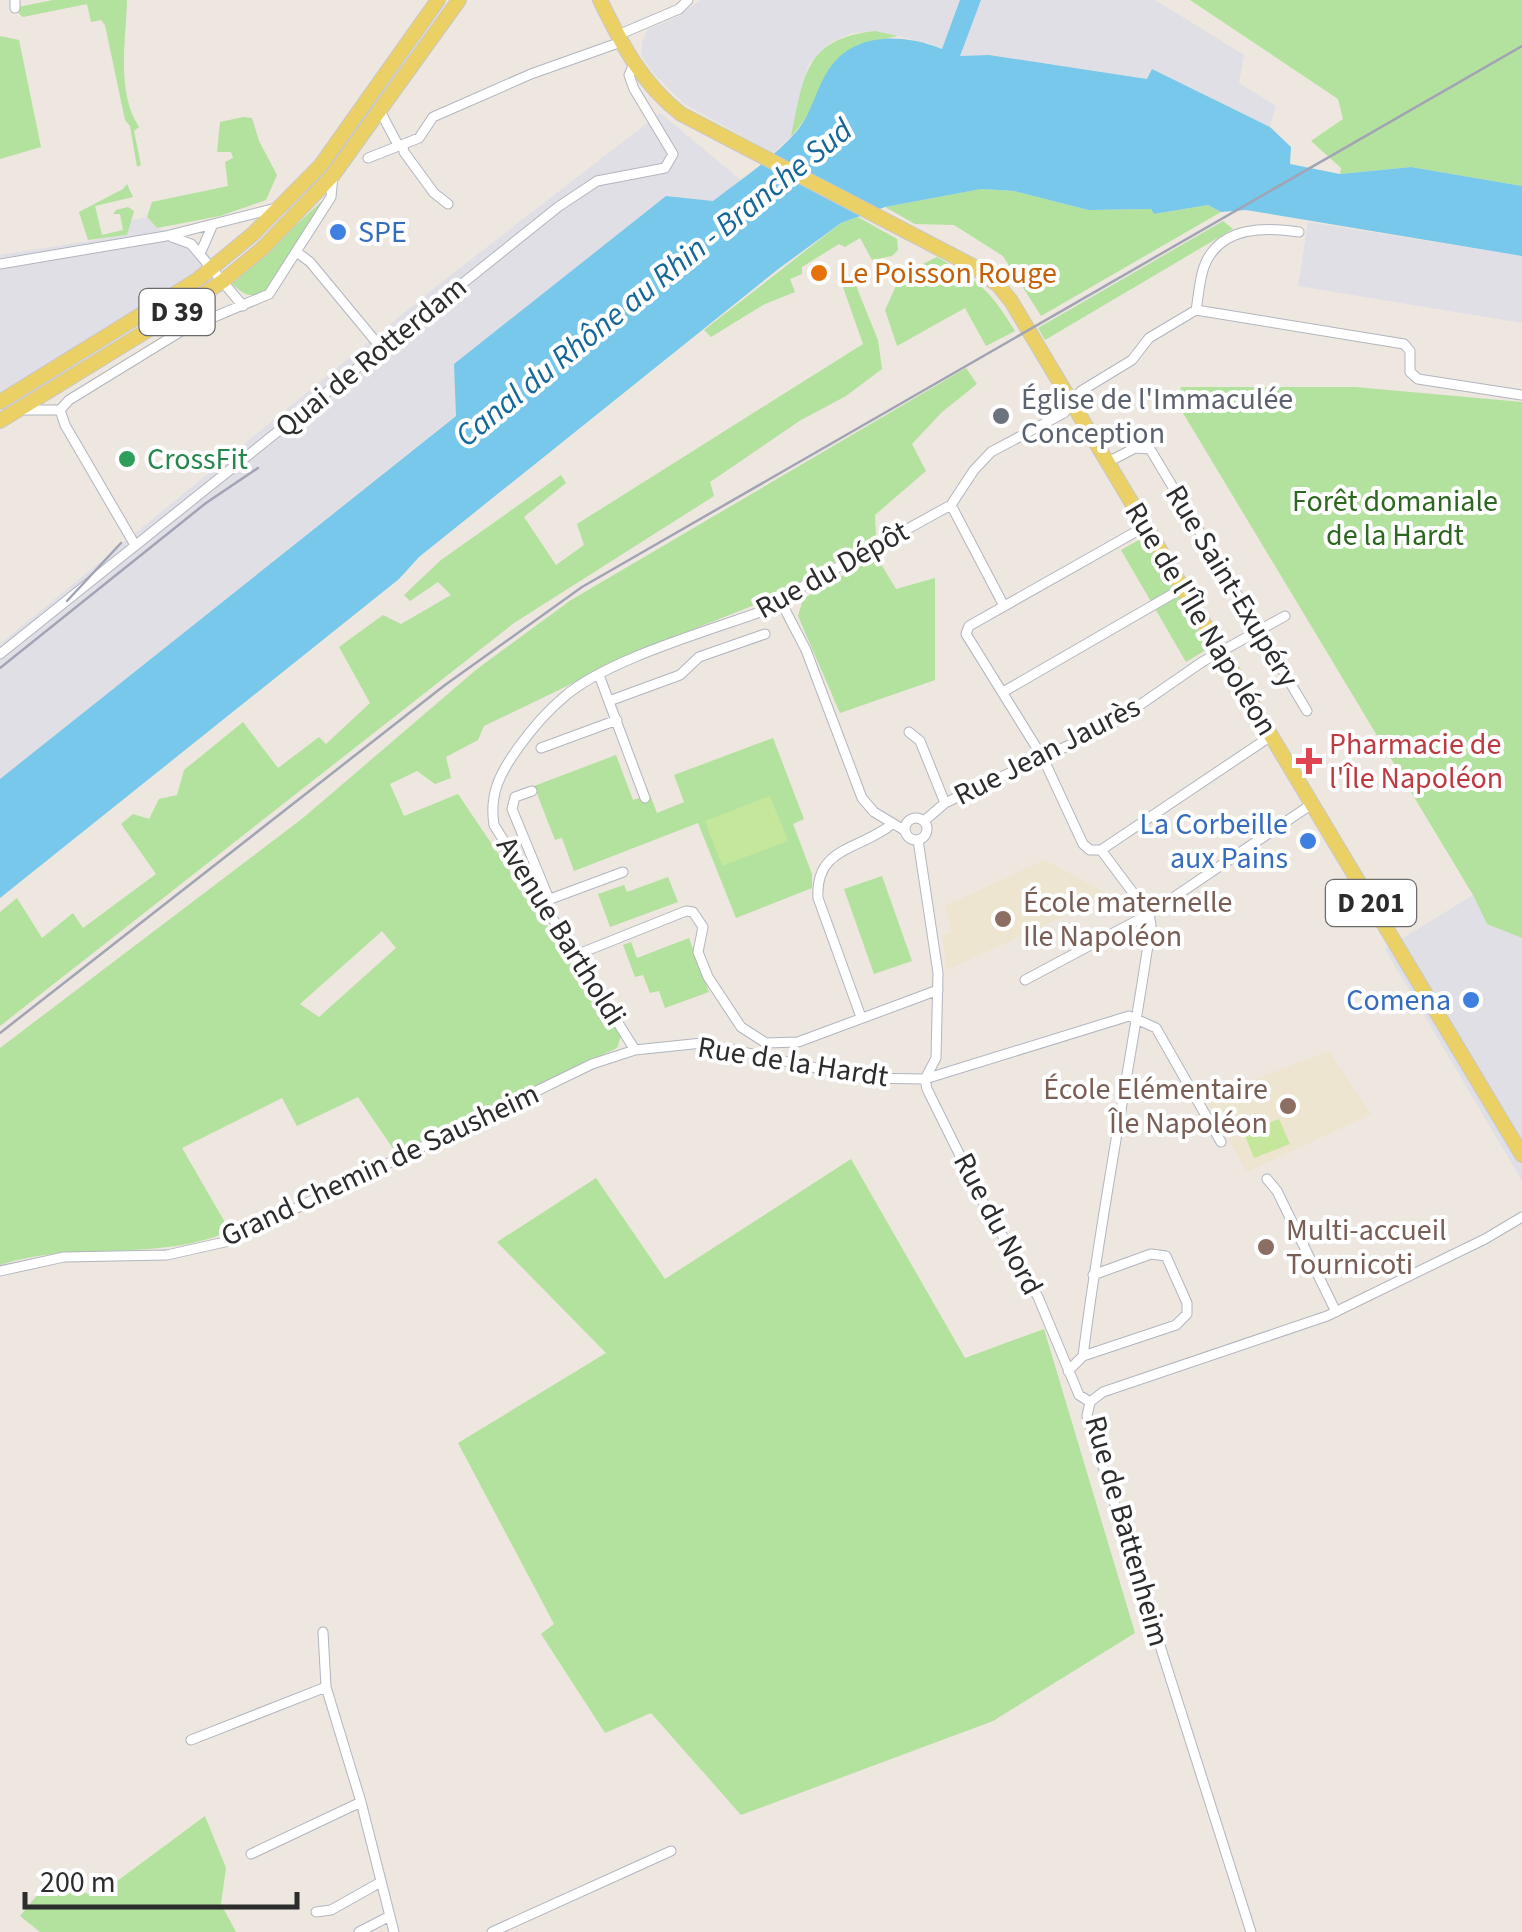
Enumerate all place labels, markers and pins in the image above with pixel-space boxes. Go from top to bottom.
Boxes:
place label: SPE [358,211,407,254]
marker: SPE [327,221,349,243]
place label: Le Poisson Rouge [839,252,1057,295]
marker: Le Poisson Rouge [808,262,830,284]
place label: Église de l'Immaculée Conception [1021,378,1293,455]
marker: Église de l'Immaculée Conception [990,405,1012,427]
place label: CrossFit [147,438,248,481]
marker: CrossFit [116,448,138,470]
place label: Pharmacie de l'Île Napoléon [1329,723,1503,800]
marker: Pharmacie de l'Île Napoléon [1298,750,1320,772]
place label: La Corbeille aux Pains [1139,803,1288,880]
marker: La Corbeille aux Pains [1297,830,1319,852]
place label: École maternelle Ile Napoléon [1023,881,1232,958]
marker: École maternelle Ile Napoléon [992,908,1014,930]
place label: Comena [1346,979,1451,1022]
marker: Comena [1460,989,1482,1011]
place label: École Elémentaire Île Napoléon [1043,1068,1268,1145]
marker: École Elémentaire Île Napoléon [1277,1095,1299,1117]
place label: Multi-accueil Tournicoti [1286,1209,1447,1286]
marker: Multi-accueil Tournicoti [1255,1236,1277,1258]

